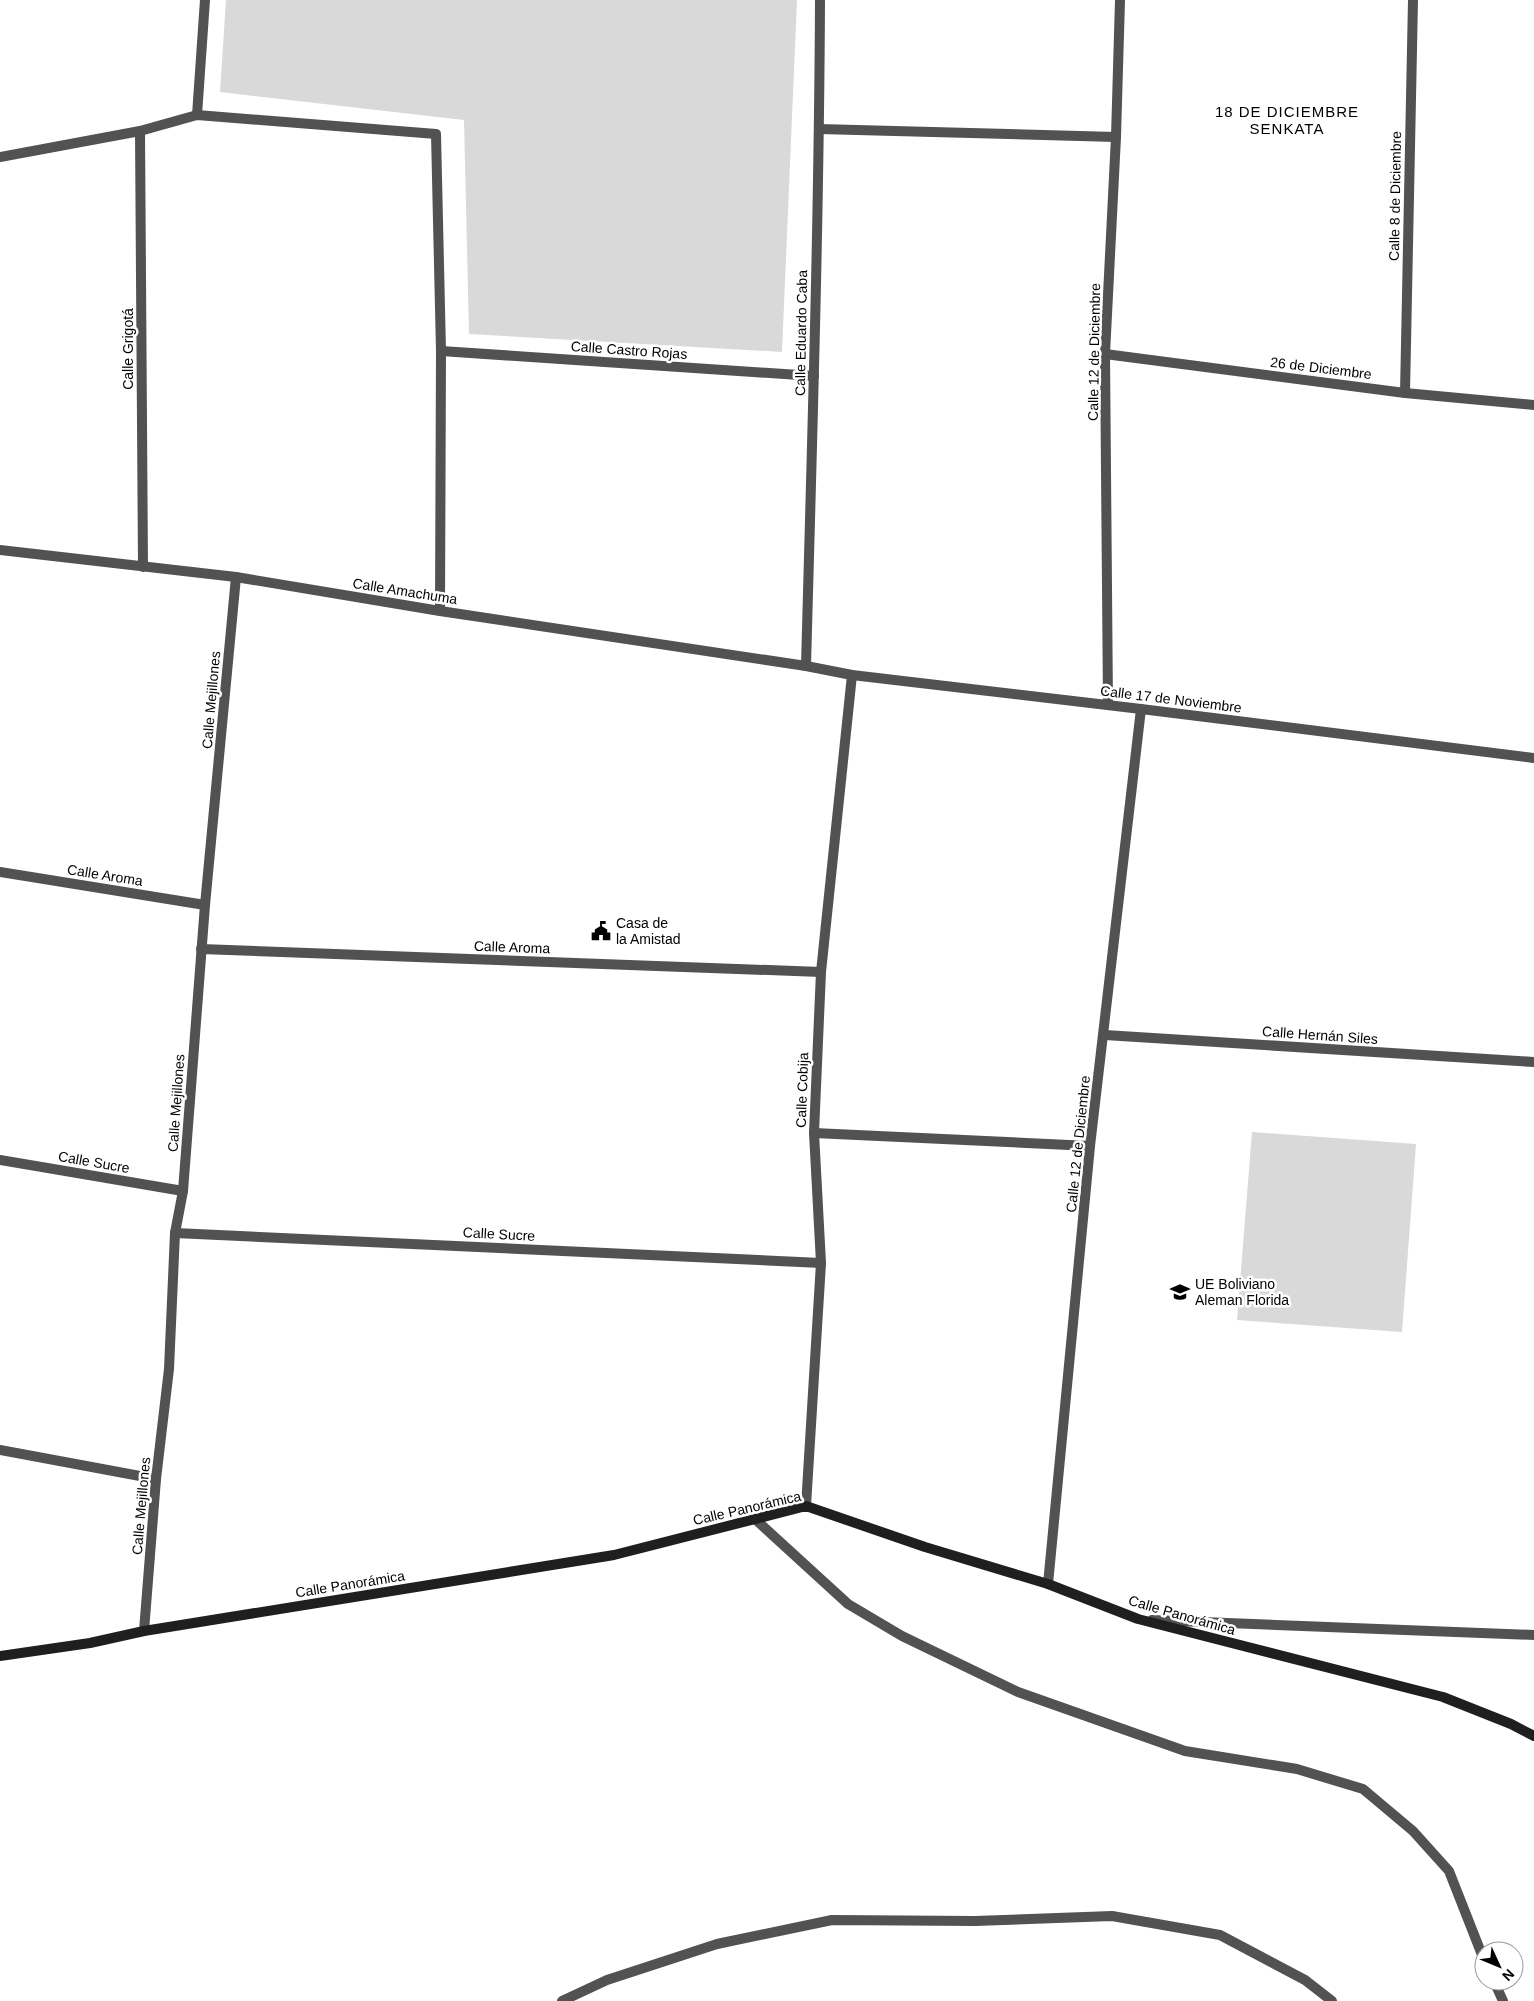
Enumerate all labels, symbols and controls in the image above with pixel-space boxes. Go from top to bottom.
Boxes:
district label: 18 DE DICIEMBRE SENKATA [1215,103,1359,137]
street label: Calle 8 de Diciembre [1386,131,1404,261]
street label: Calle Eduardo Caba [792,270,810,396]
street label: Calle 12 de Diciembre [1085,283,1103,421]
street label: Calle Grigotá [120,308,136,390]
street label: Calle Castro Rojas [570,338,688,362]
street label: 26 de Diciembre [1269,354,1373,382]
street label: Calle Amachuma [351,575,459,607]
street label: Calle Mejillones [199,650,223,750]
street label: Calle 17 de Noviembre [1099,682,1243,716]
street label: Calle Aroma [66,861,144,889]
place label: Casa de la Amistad [616,915,681,947]
public building icon: Casa de la Amistad [590,920,612,942]
street label: Calle Aroma [474,938,551,956]
street label: Calle Hernán Siles [1262,1023,1378,1047]
street label: Calle Cobija [793,1052,811,1128]
street label: Calle Mejillones [165,1054,187,1152]
street label: Calle 12 de Diciembre [1063,1074,1093,1213]
street label: Calle Sucre [57,1148,131,1176]
street label: Calle Sucre [462,1224,536,1244]
place label: UE Boliviano Aleman Florida [1195,1276,1289,1308]
school or university icon: UE Boliviano Aleman Florida [1169,1281,1191,1303]
street label: Calle Mejillones [129,1456,153,1556]
street label: Calle Panorámica [691,1488,803,1528]
street label: Calle Panorámica [294,1567,406,1601]
street label: Calle Panorámica [1127,1592,1238,1638]
north arrow [1474,1941,1524,1991]
text: N [1499,1966,1518,1984]

